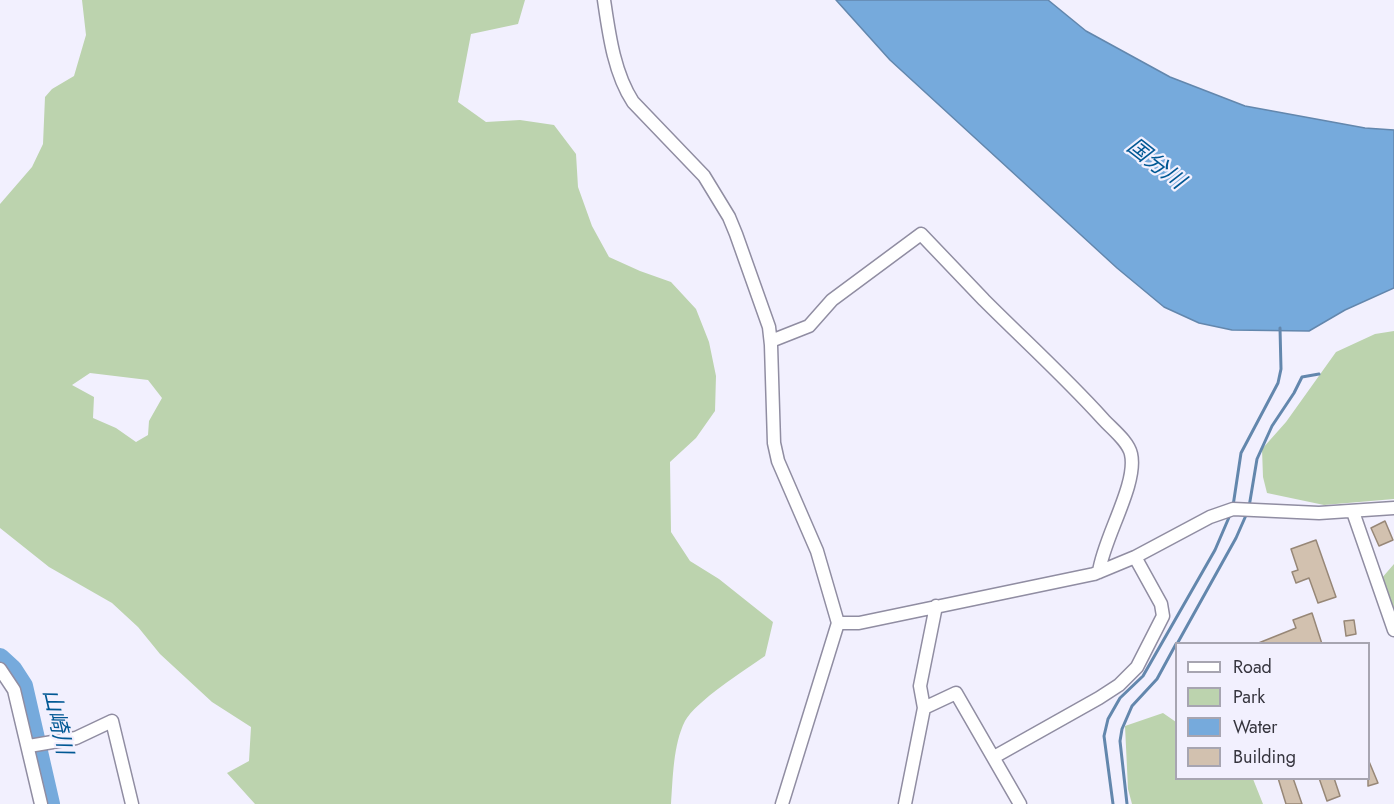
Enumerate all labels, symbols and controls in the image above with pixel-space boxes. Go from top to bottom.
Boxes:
water label: 国分川 [1121,134,1189,196]
legend [1175,642,1370,780]
text: Road [1233,654,1272,680]
text: Park [1233,684,1265,710]
water label: 山崎川 [36,687,76,757]
text: Water [1233,714,1277,740]
text: Building [1233,744,1296,770]

